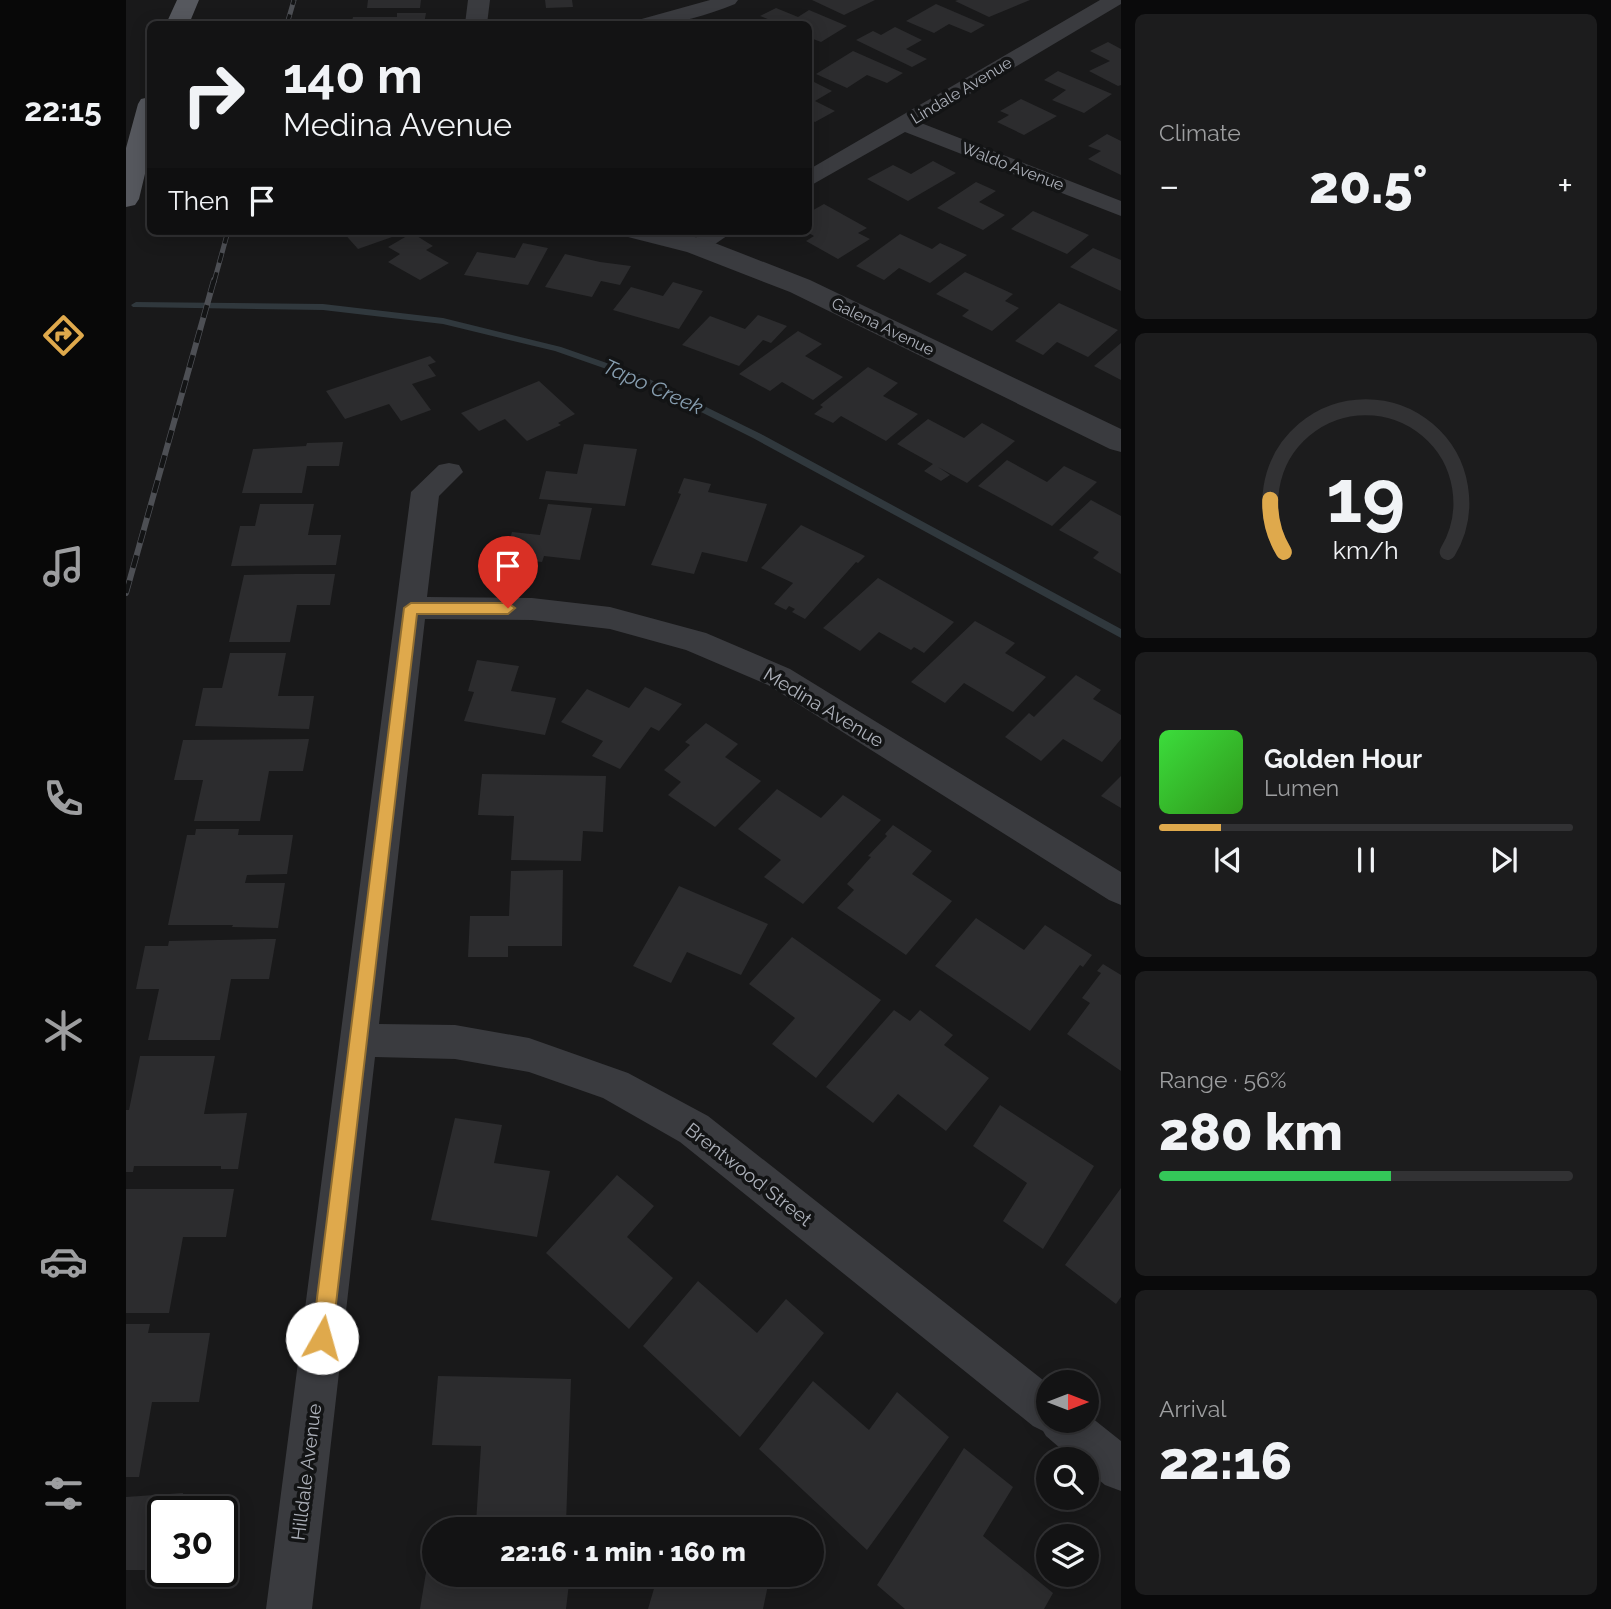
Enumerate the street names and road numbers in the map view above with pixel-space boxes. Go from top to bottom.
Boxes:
street label: Lindale Avenue [907,53,1015,128]
street label: Waldo Avenue [959,138,1067,195]
street label: Galena Avenue [828,293,937,359]
street label: Medina Avenue [760,663,888,751]
street label: Brentwood Street [681,1118,817,1231]
street label: Hilldale Avenue [287,1402,325,1542]

